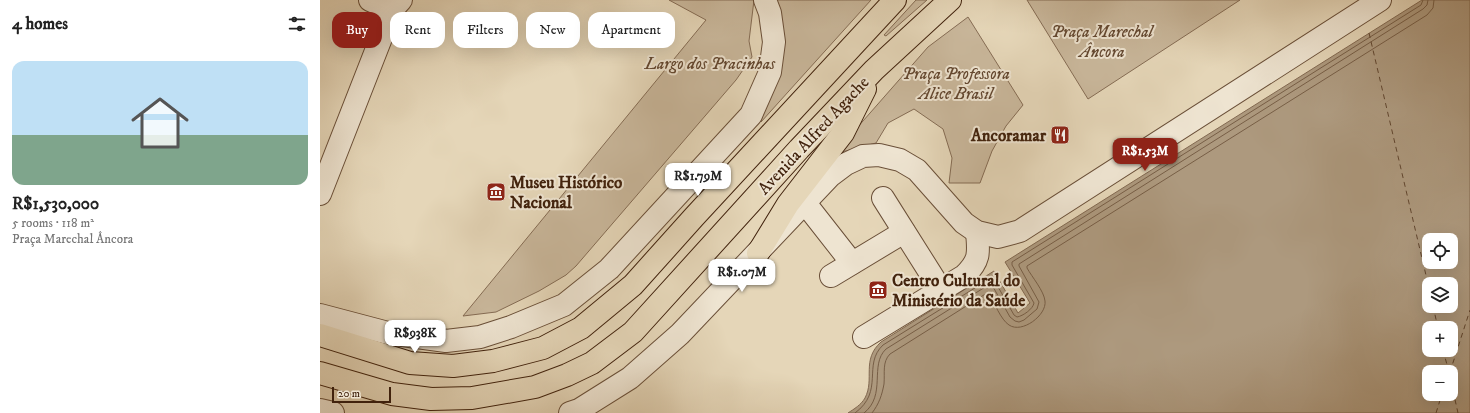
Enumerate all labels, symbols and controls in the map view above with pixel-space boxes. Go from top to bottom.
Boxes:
chip: Buy [332,12,382,48]
chip: Rent [390,12,445,48]
chip: Filters [453,12,518,48]
chip: New [526,12,580,48]
chip: Apartment [588,12,675,48]
text: 4 homes [12,13,68,35]
icon: filters [286,13,308,35]
park label: Praça Marechal Âncora [1051,21,1155,63]
park label: Largo dos Pracinhas [644,53,776,75]
park label: Praça Professora Alice Brasil [902,63,1010,105]
street label: Avenida Alfred Agache [753,72,874,199]
icon: home [124,87,196,159]
restaurant icon: Ancoramar [1049,124,1071,146]
place label: Ancoramar [970,125,1047,147]
pin: R$1.53M [1108,138,1182,172]
text: R$1.53M [1122,143,1168,159]
pin: R$1.79M [661,163,735,197]
text: R$1.79M [674,168,722,184]
place label: Museu Histórico Nacional [510,172,622,214]
museum icon: Museu Histórico Nacional [485,181,507,203]
text: R$1,530,000 [12,193,99,215]
text: 5 rooms · 118 m² [12,215,94,231]
text: Praça Marechal Âncora [12,231,133,247]
map controls [1422,233,1458,401]
button: locate [1422,233,1458,269]
pin: R$1.07M [705,259,779,293]
text: R$1.07M [717,264,767,280]
place label: Centro Cultural do Ministério da Saúde [892,270,1025,312]
button: layers [1422,277,1458,313]
museum icon: Centro Cultural do Ministério da Saúde [867,279,889,301]
pin: R$938K [382,320,448,354]
button: + [1422,321,1458,357]
text: R$938K [394,325,436,341]
button: − [1422,365,1458,401]
scale bar [332,385,391,404]
text: 20 m [338,387,360,401]

